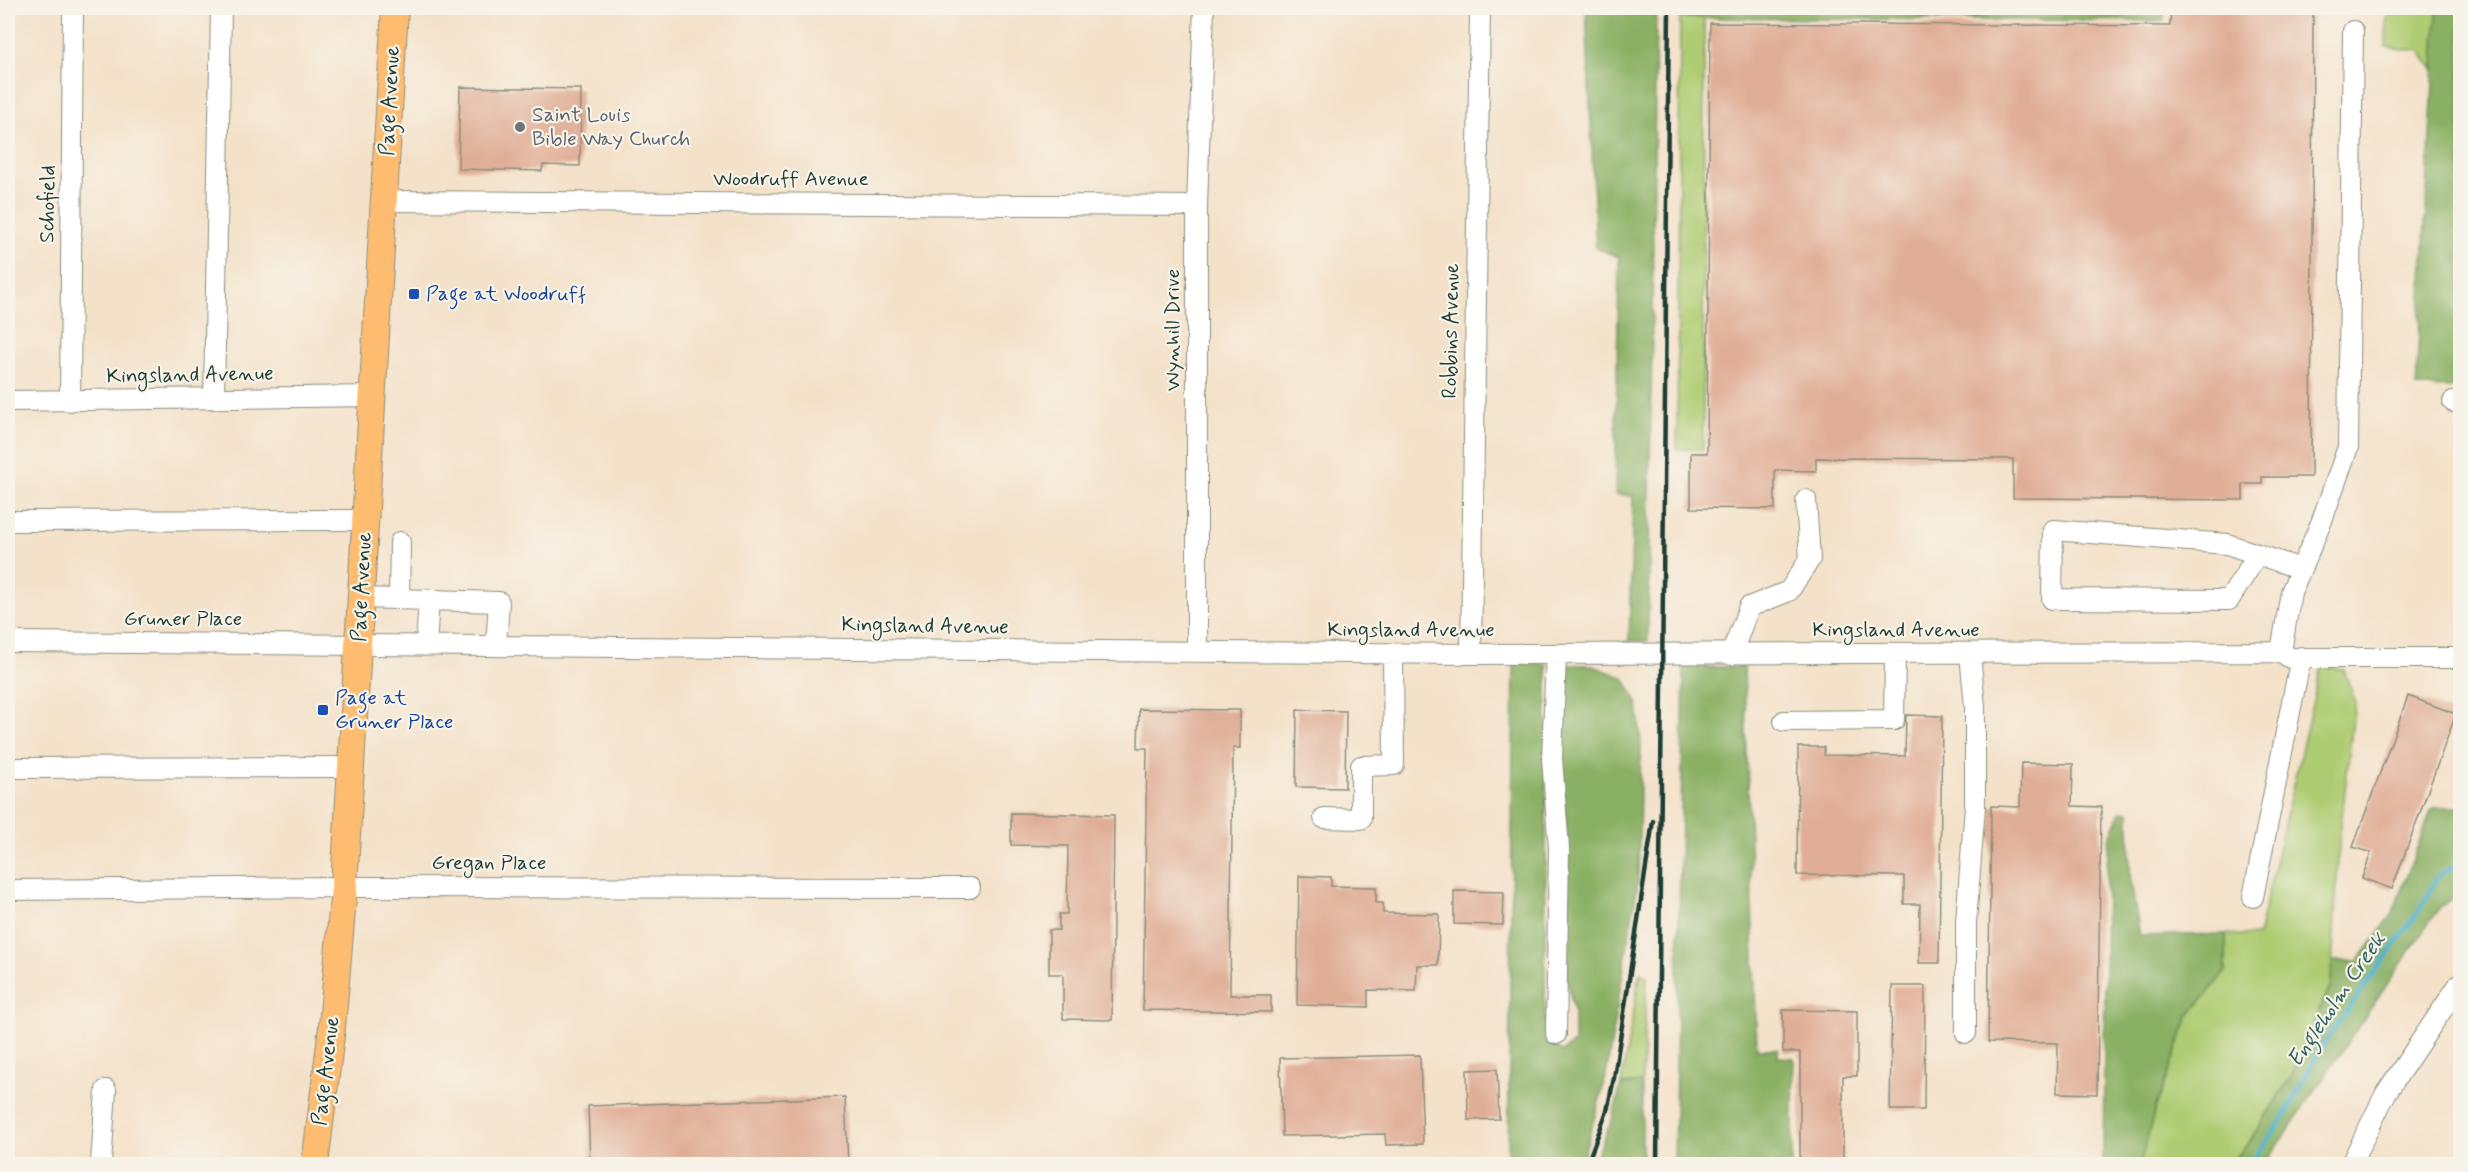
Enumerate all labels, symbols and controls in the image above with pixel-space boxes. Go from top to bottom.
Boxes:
street label: Page Avenue [373,45,409,157]
place label: Saint Louis Bible Way Church [532,101,690,153]
marker: Saint Louis Bible Way Church [513,120,527,134]
street label: Schofield [33,165,63,243]
street label: Woodruff Avenue [713,165,869,193]
street label: Robbins Avenue [1436,263,1466,399]
street label: Wynhill Drive [1159,269,1187,391]
place label: Page at Woodruff [426,280,586,310]
marker: Page at Woodruff [407,287,421,301]
street label: Kingsland Avenue [106,360,274,391]
street label: Page Avenue [345,531,381,643]
street label: Gruner Place [124,605,242,633]
street label: Kingsland Avenue [841,611,1009,642]
street label: Kingsland Avenue [1327,616,1495,645]
street label: Kingsland Avenue [1812,616,1980,645]
place label: Page at Gruner Place [335,684,454,736]
marker: Page at Gruner Place [316,703,330,717]
street label: Gregan Place [432,849,546,878]
water label: Engleholm Creek [2282,926,2396,1075]
street label: Page Avenue [305,1015,349,1128]

